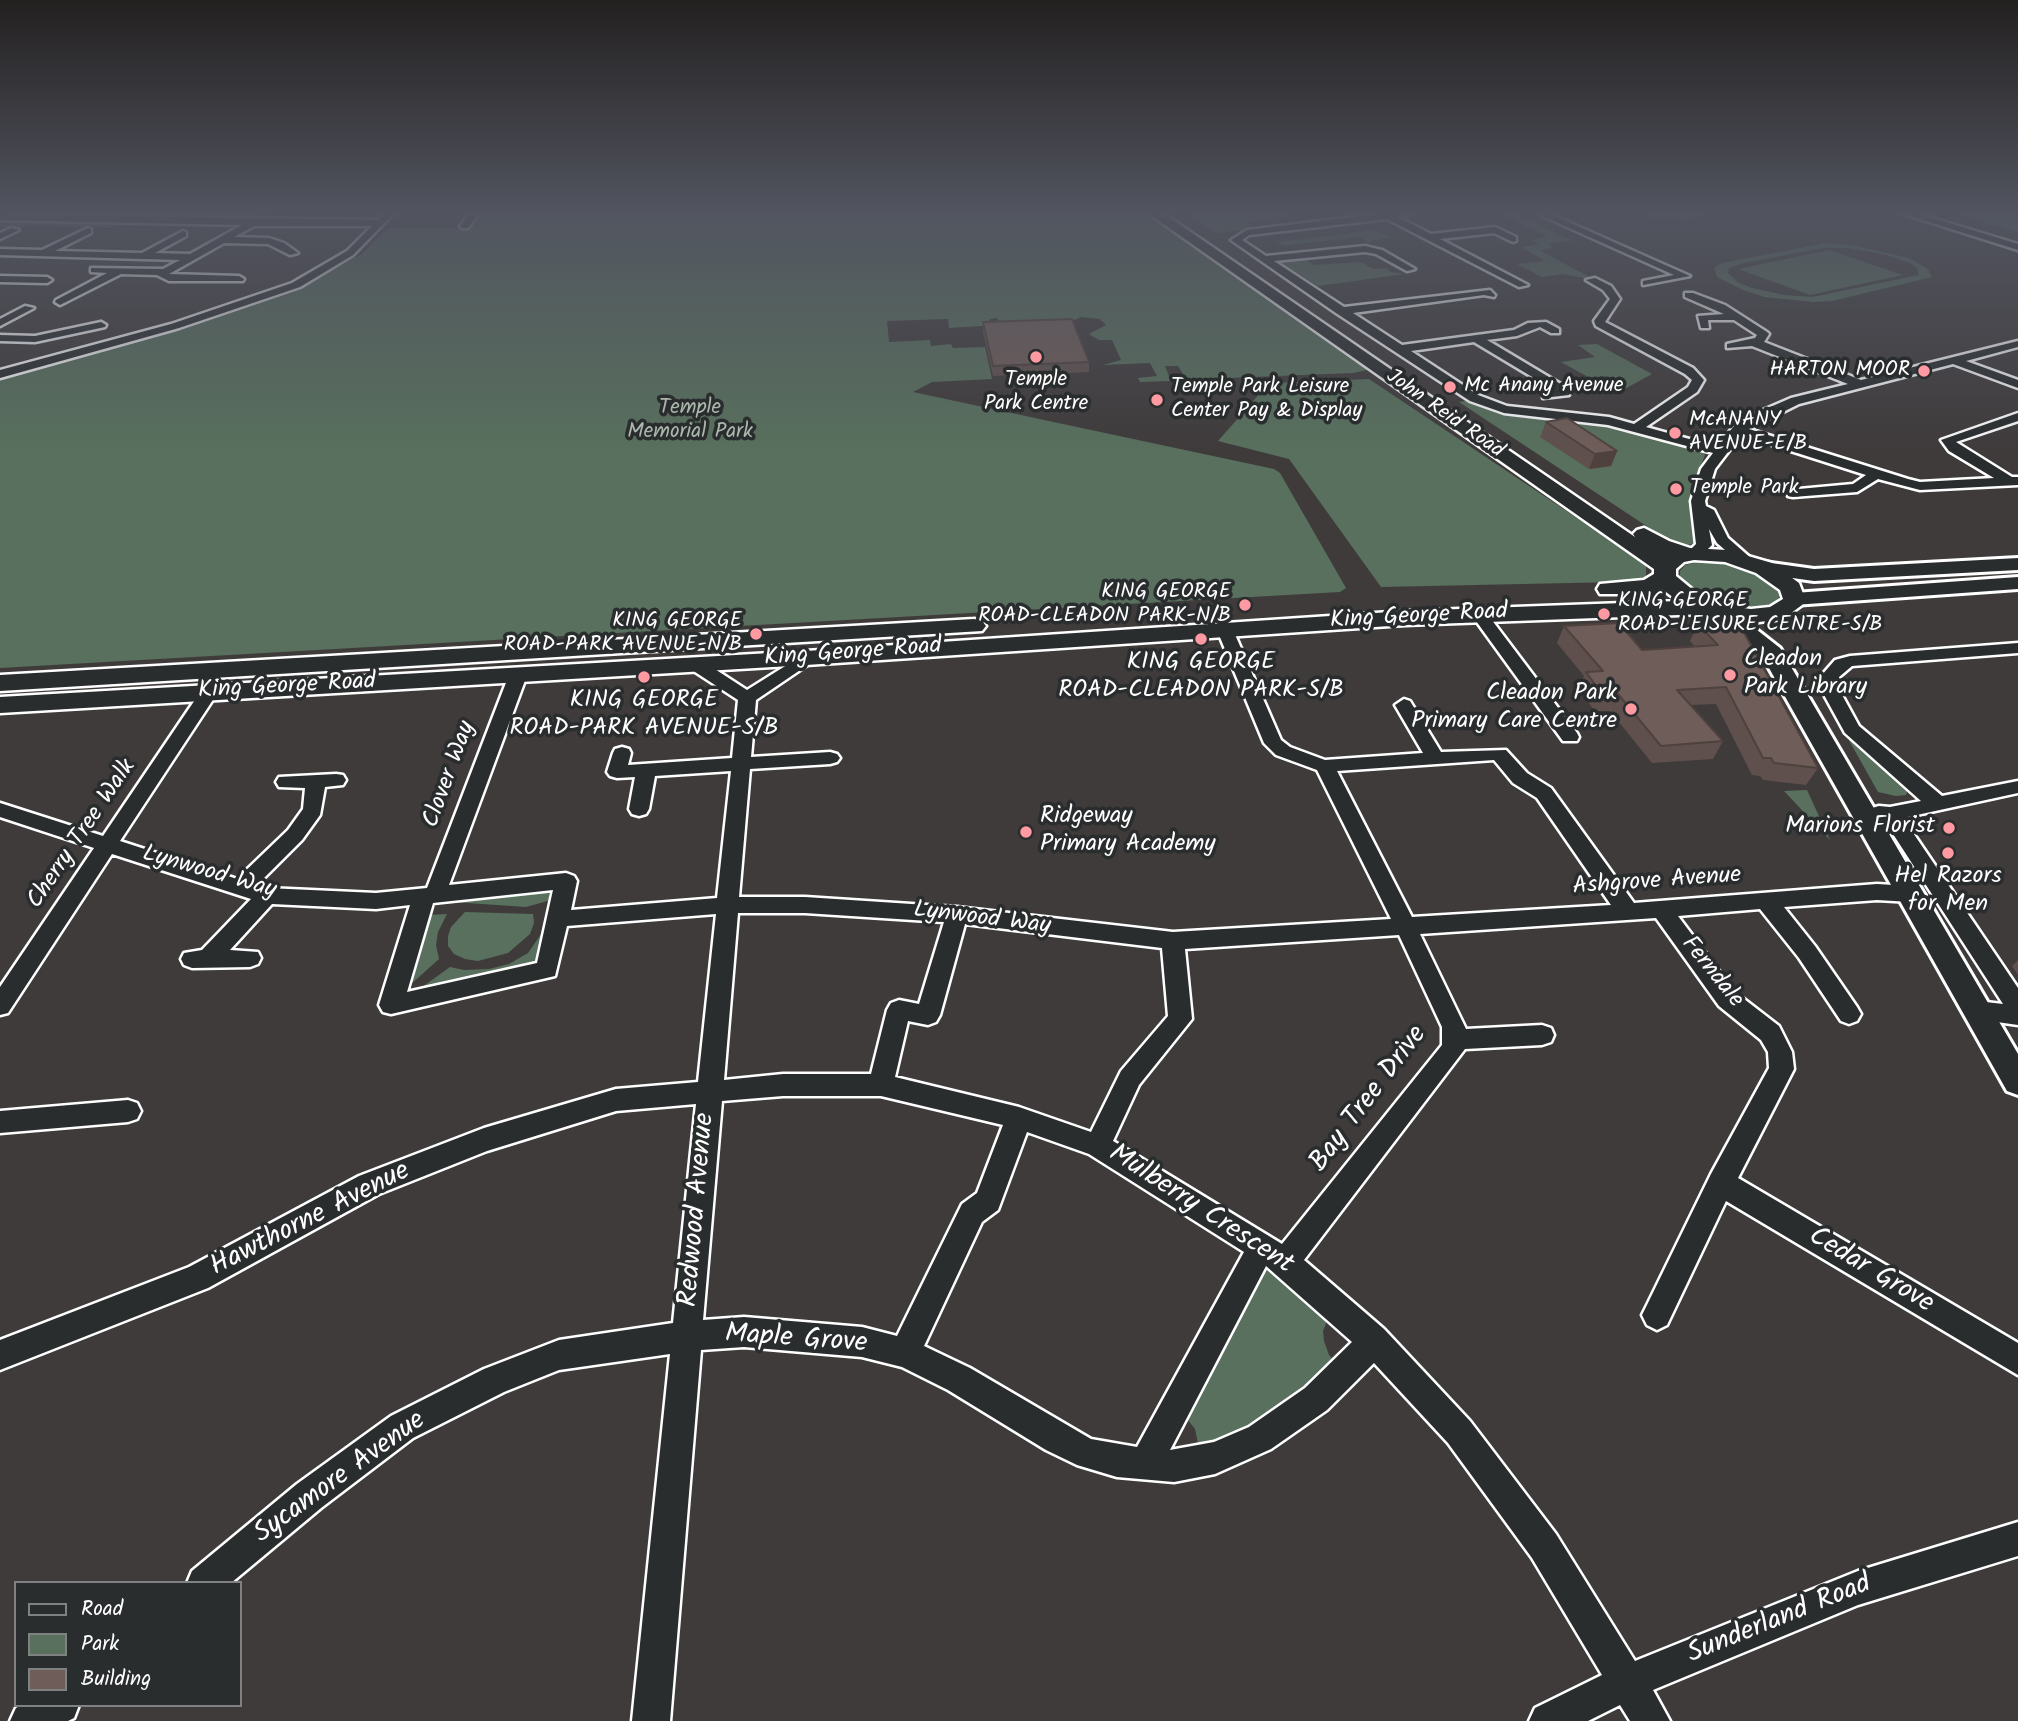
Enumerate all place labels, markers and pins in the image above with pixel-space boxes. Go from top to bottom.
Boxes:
marker: Temple Park Centre [1028,349,1044,365]
place label: HARTON MOOR [1770,358,1910,384]
marker: HARTON MOOR [1916,363,1932,379]
place label: Temple Park Centre [984,368,1088,418]
place label: Mc Anany Avenue [1464,374,1623,400]
place label: Temple Park Leisure Center Pay & Display [1171,375,1362,425]
marker: Mc Anany Avenue [1442,379,1458,395]
marker: Temple Park Leisure Center Pay & Display [1149,392,1165,408]
place label: McANANY AVENUE-E/B [1689,408,1807,458]
marker: McANANY AVENUE-E/B [1667,425,1683,441]
place label: Temple Park [1690,476,1799,502]
marker: Temple Park [1668,481,1684,497]
place label: KING GEORGE ROAD-CLEADON PARK-N/B [978,580,1231,630]
place label: KING GEORGE ROAD-LEISURE CENTRE-S/B [1618,589,1882,639]
marker: KING GEORGE ROAD-CLEADON PARK-N/B [1237,597,1253,613]
marker: KING GEORGE ROAD-LEISURE CENTRE-S/B [1596,606,1612,622]
place label: KING GEORGE ROAD-PARK AVENUE-N/B [504,609,742,659]
marker: KING GEORGE ROAD-PARK AVENUE-N/B [748,626,764,642]
marker: KING GEORGE ROAD-CLEADON PARK-S/B [1193,631,1209,647]
place label: Cleadon Park Library [1744,647,1867,703]
place label: KING GEORGE ROAD-CLEADON PARK-S/B [1058,650,1344,706]
marker: Cleadon Park Library [1722,667,1738,683]
marker: KING GEORGE ROAD-PARK AVENUE-S/B [636,669,652,685]
place label: Cleadon Park Primary Care Centre [1411,681,1617,737]
place label: KING GEORGE ROAD-PARK AVENUE-S/B [510,688,778,744]
marker: Cleadon Park Primary Care Centre [1623,701,1639,717]
place label: Ridgeway Primary Academy [1040,804,1216,860]
place label: Marions Florist [1785,814,1935,842]
marker: Marions Florist [1941,820,1957,836]
marker: Ridgeway Primary Academy [1018,824,1034,840]
marker: Hel Razors for Men [1940,845,1956,861]
place label: Hel Razors for Men [1894,864,2002,920]

